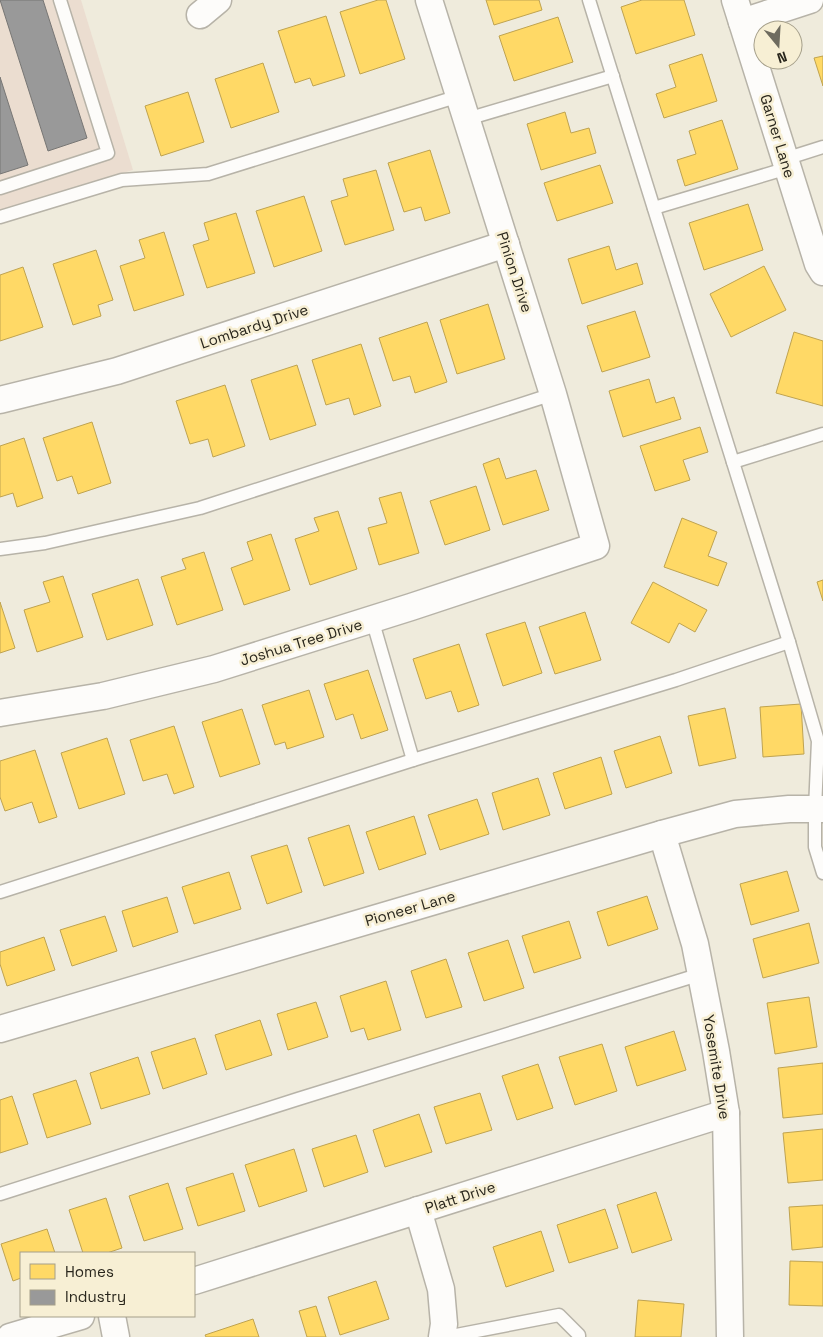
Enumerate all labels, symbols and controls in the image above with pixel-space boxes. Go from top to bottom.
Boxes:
north arrow [753,20,803,70]
text: N [775,47,789,67]
street label: Garner Lane [756,92,800,180]
street label: Pinion Drive [493,229,537,315]
street label: Lombardy Drive [198,300,311,352]
street label: Joshua Tree Drive [238,614,364,670]
street label: Pioneer Lane [363,886,458,930]
street label: Yosemite Drive [699,1013,735,1121]
street label: Platt Drive [422,1177,498,1217]
legend [20,1252,195,1317]
text: Homes [65,1262,114,1281]
text: Industry [65,1287,126,1306]

